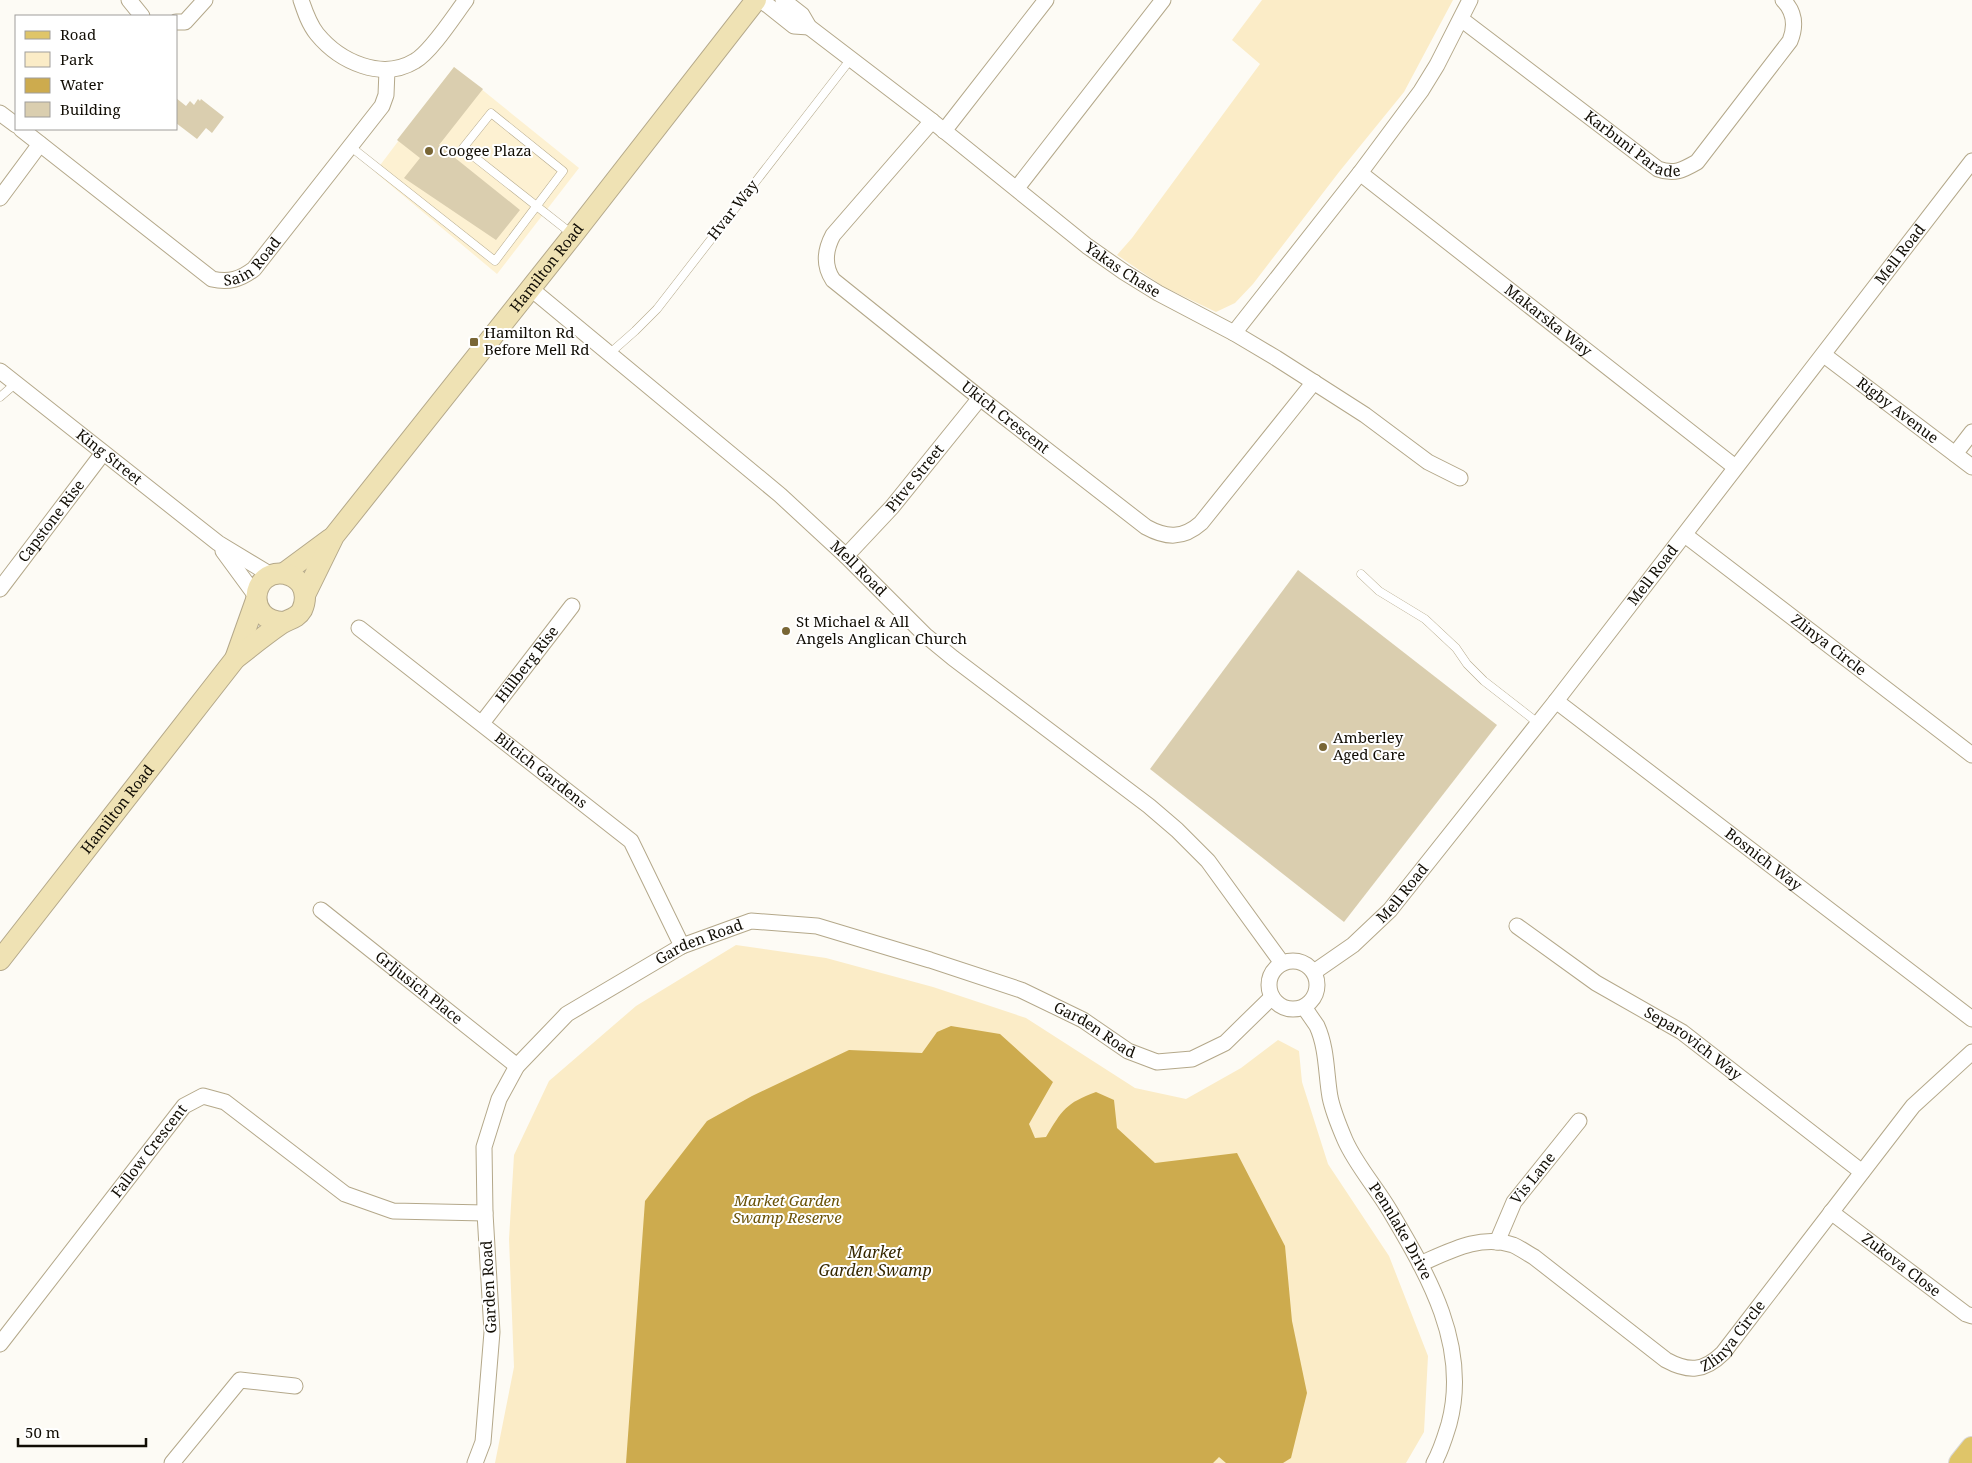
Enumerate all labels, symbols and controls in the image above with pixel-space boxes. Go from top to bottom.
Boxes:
legend [15,15,178,130]
text: Road [60,24,96,44]
text: Park [60,49,94,69]
text: Water [60,74,103,94]
text: Building [60,99,121,119]
street label: Karbuni Parade [1581,106,1682,181]
place label: Coogee Plaza [439,140,532,160]
marker: Coogee Plaza [423,145,435,157]
street label: Hvar Way [702,175,762,244]
street label: Hamilton Road [505,219,587,316]
street label: Mell Road [1870,219,1929,288]
street label: Sain Road [223,232,284,290]
street label: Yakas Chase [1081,236,1165,301]
street label: Makarska Way [1501,279,1597,361]
place label: Hamilton Rd Before Mell Rd [484,322,589,359]
marker: Hamilton Rd Before Mell Rd [468,336,480,348]
street label: Rigby Avenue [1853,372,1943,447]
street label: Ukich Crescent [958,376,1054,457]
street label: King Street [73,424,147,489]
street label: Pitve Street [881,440,948,516]
street label: Capstone Rise [13,475,88,566]
street label: Mell Road [827,536,891,600]
street label: Mell Road [1622,540,1682,609]
street label: Zlinya Circle [1788,609,1871,680]
place label: St Michael & All Angels Anglican Church [796,611,968,648]
street label: Hillberg Rise [490,621,562,706]
marker: St Michael & All Angels Anglican Church [780,625,792,637]
street label: Bilcich Gardens [491,727,592,812]
place label: Amberley Aged Care [1333,727,1405,764]
marker: Amberley Aged Care [1317,741,1329,753]
street label: Hamilton Road [76,760,158,857]
street label: Bosnich Way [1721,823,1807,895]
street label: Mell Road [1371,859,1432,927]
street label: Garden Road [651,914,745,969]
street label: Grljusich Place [372,946,467,1028]
street label: Garden Road [1051,996,1138,1062]
street label: Separovich Way [1641,1002,1747,1084]
street label: Fallow Crescent [106,1100,191,1201]
street label: Vis Lane [1505,1147,1559,1208]
street label: Pennlake Drive [1365,1178,1437,1283]
park label: Market Garden Swamp Reserve [732,1190,842,1227]
street label: Zukova Close [1858,1228,1945,1301]
street label: Garden Road [476,1240,500,1334]
water label: Market Garden Swamp [818,1241,932,1281]
street label: Zlinya Circle [1697,1296,1769,1376]
scale bar [18,1416,145,1448]
text: 50 m [25,1422,60,1442]

